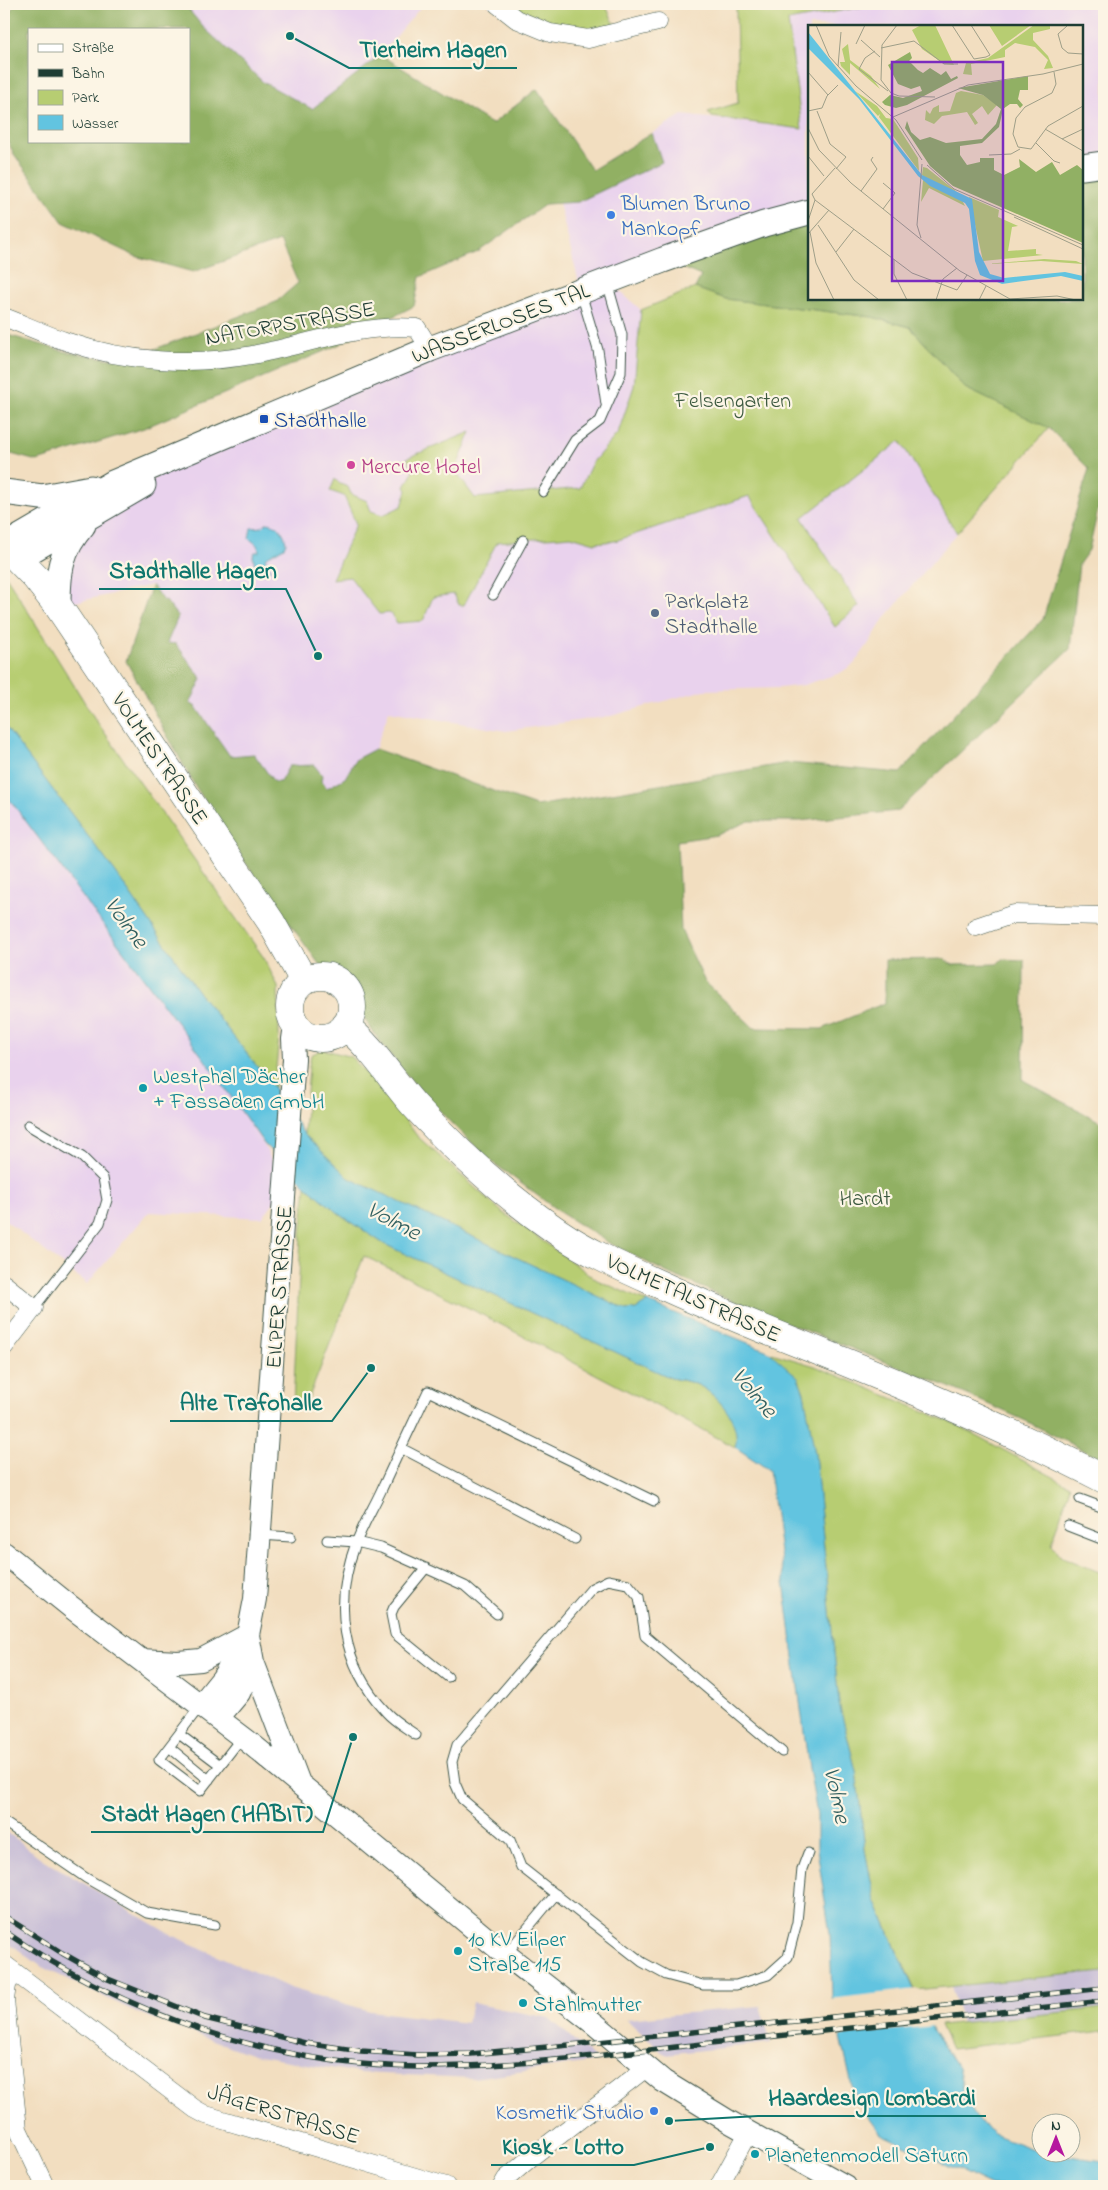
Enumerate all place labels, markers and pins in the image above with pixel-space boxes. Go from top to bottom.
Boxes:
callout: Tierheim Hagen [349,29,517,68]
place label: Blumen Bruno Mankopf [620,189,750,246]
marker: Blumen Bruno Mankopf [605,209,617,221]
place label: Stadthalle [274,406,367,438]
marker: Stadthalle [258,413,270,425]
place label: Mercure Hotel [361,452,481,484]
marker: Mercure Hotel [345,459,357,471]
callout: Stadthalle Hagen [99,550,286,589]
place label: Parkplatz Stadthalle [665,587,758,644]
marker: Parkplatz Stadthalle [649,607,661,619]
place label: Westphal Dächer + Fassaden GmbH [153,1062,324,1119]
marker: Westphal Dächer + Fassaden GmbH [137,1082,149,1094]
callout: Alte Trafohalle [170,1382,332,1421]
callout: Stadt Hagen (HABIT) [91,1793,323,1832]
place label: 10 KV Eilper Straße 115 [468,1925,566,1982]
marker: 10 KV Eilper Straße 115 [452,1945,464,1957]
place label: Stahlmutter [533,1990,642,2022]
marker: Stahlmutter [517,1997,529,2009]
callout: Haardesign Lombardi [758,2077,986,2116]
place label: Kosmetik Studio [495,2098,644,2130]
marker: Kosmetik Studio [648,2105,660,2117]
callout: Kiosk - Lotto [491,2126,634,2165]
place label: Planetenmodell Saturn [765,2141,968,2173]
marker: Planetenmodell Saturn [749,2148,761,2160]

